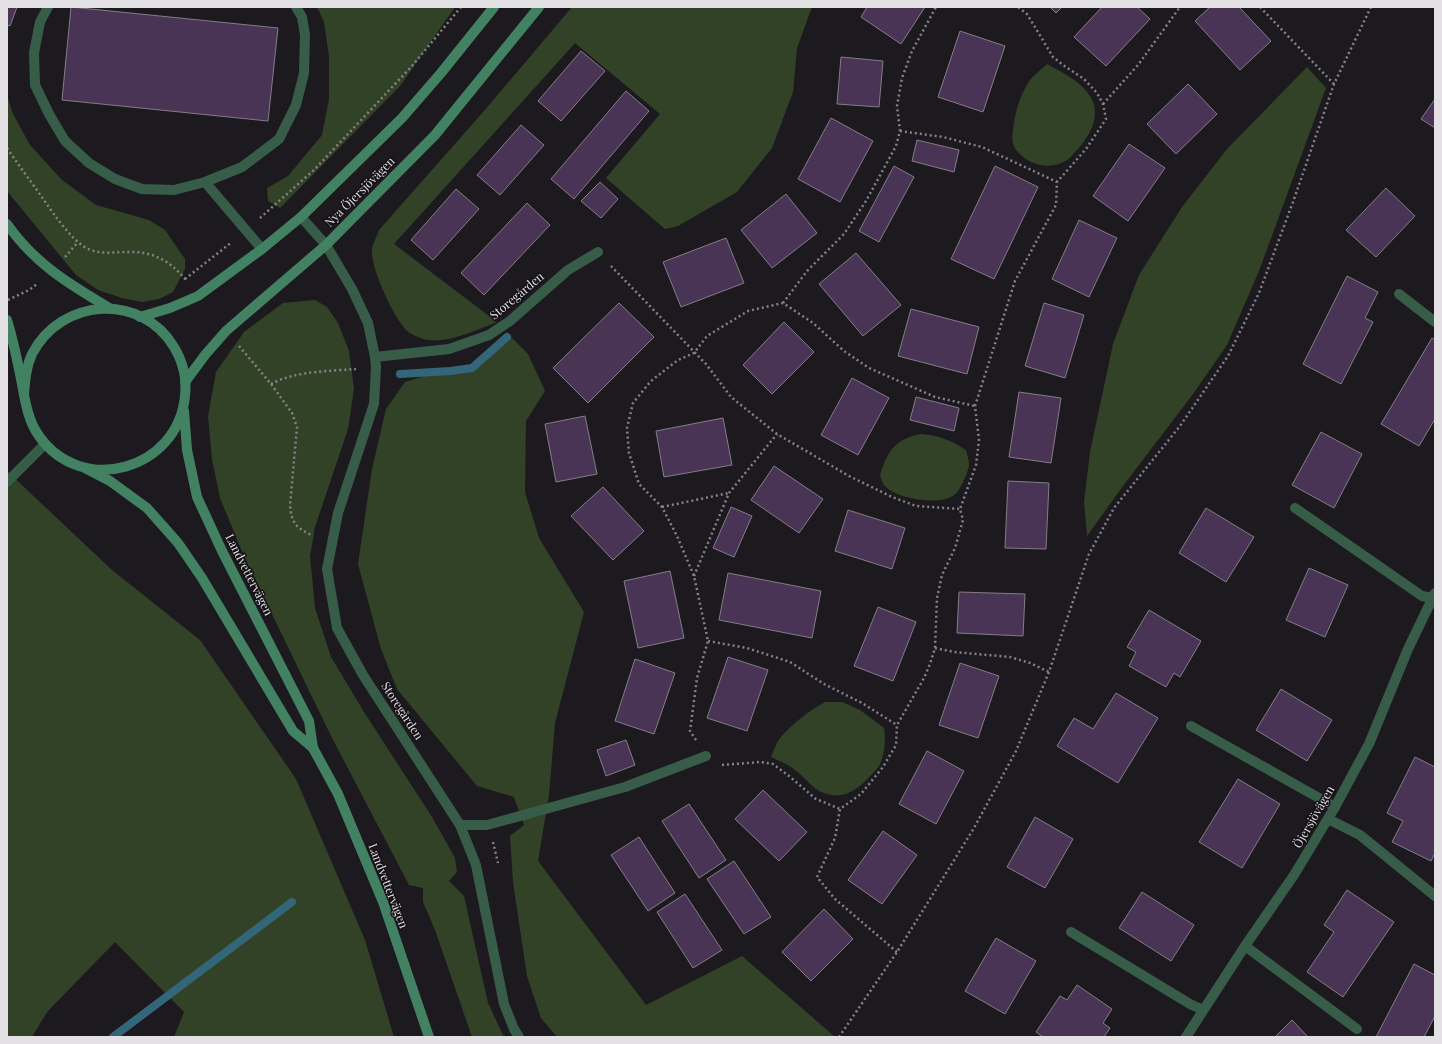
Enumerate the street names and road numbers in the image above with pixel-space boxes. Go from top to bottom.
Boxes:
street label: Nya Öjersjövägen [321,153,398,230]
street label: Storegården [486,268,547,323]
street label: Landvettervägen [222,531,277,618]
street label: Storegården [378,678,428,742]
street label: Öjersjövägen [1289,782,1338,851]
street label: Landvettervägen [365,841,412,930]

